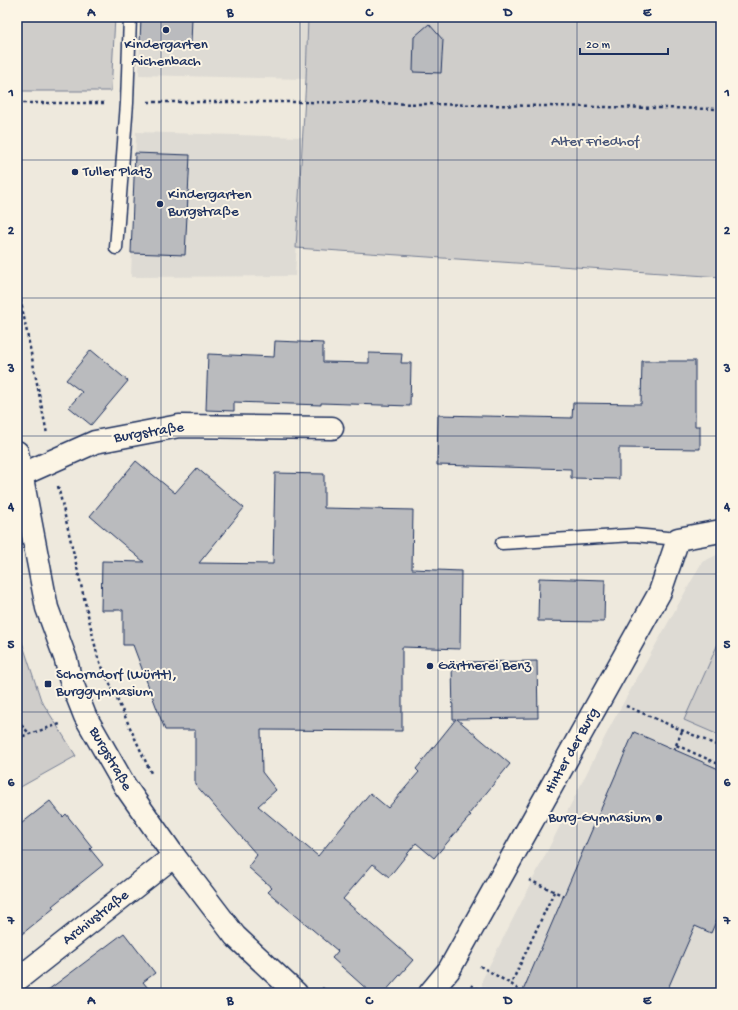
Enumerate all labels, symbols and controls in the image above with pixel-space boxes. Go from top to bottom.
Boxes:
text: A [86,6,96,21]
text: B [226,6,235,21]
text: C [364,6,374,21]
text: D [503,6,513,21]
text: E [643,6,652,21]
marker: Kindergarten Aichenbach [161,25,171,35]
scale bar [580,30,668,56]
place label: Kindergarten Aichenbach [124,36,208,71]
text: 20 m [586,39,611,53]
text: 1 [7,86,14,101]
text: 1 [723,86,730,101]
park label: Alter Friedhof [551,133,640,151]
place label: Tuller Platz [82,163,152,181]
marker: Tuller Platz [70,167,80,177]
place label: Kindergarten Burgstraße [167,186,252,221]
marker: Kindergarten Burgstraße [155,199,165,209]
text: 2 [8,224,15,239]
text: 2 [724,224,731,239]
text: 3 [7,362,15,377]
text: 3 [723,362,731,377]
street label: Burgstraße [112,419,186,448]
text: 4 [7,500,15,515]
text: 4 [723,500,731,515]
text: 5 [8,638,15,653]
text: 5 [724,638,731,653]
place label: Gärtnerei Benz [438,657,531,675]
marker: Gärtnerei Benz [425,661,435,671]
place label: Schorndorf (Württ), Burggymnasium [55,666,177,701]
marker: Schorndorf (Württ), Burggymnasium [43,679,53,689]
street label: Hinter der Burg [541,705,603,797]
street label: Burgstraße [84,723,136,794]
text: 6 [8,776,15,791]
text: 6 [724,776,731,791]
place label: Burg-Gymnasium [547,809,651,827]
marker: Burg-Gymnasium [654,813,664,823]
street label: Archivstraße [59,886,133,950]
text: 7 [7,914,16,929]
text: 7 [723,914,732,929]
text: A [86,994,96,1009]
text: B [226,994,235,1009]
text: C [364,994,374,1009]
text: D [503,994,513,1009]
text: E [643,994,652,1009]

